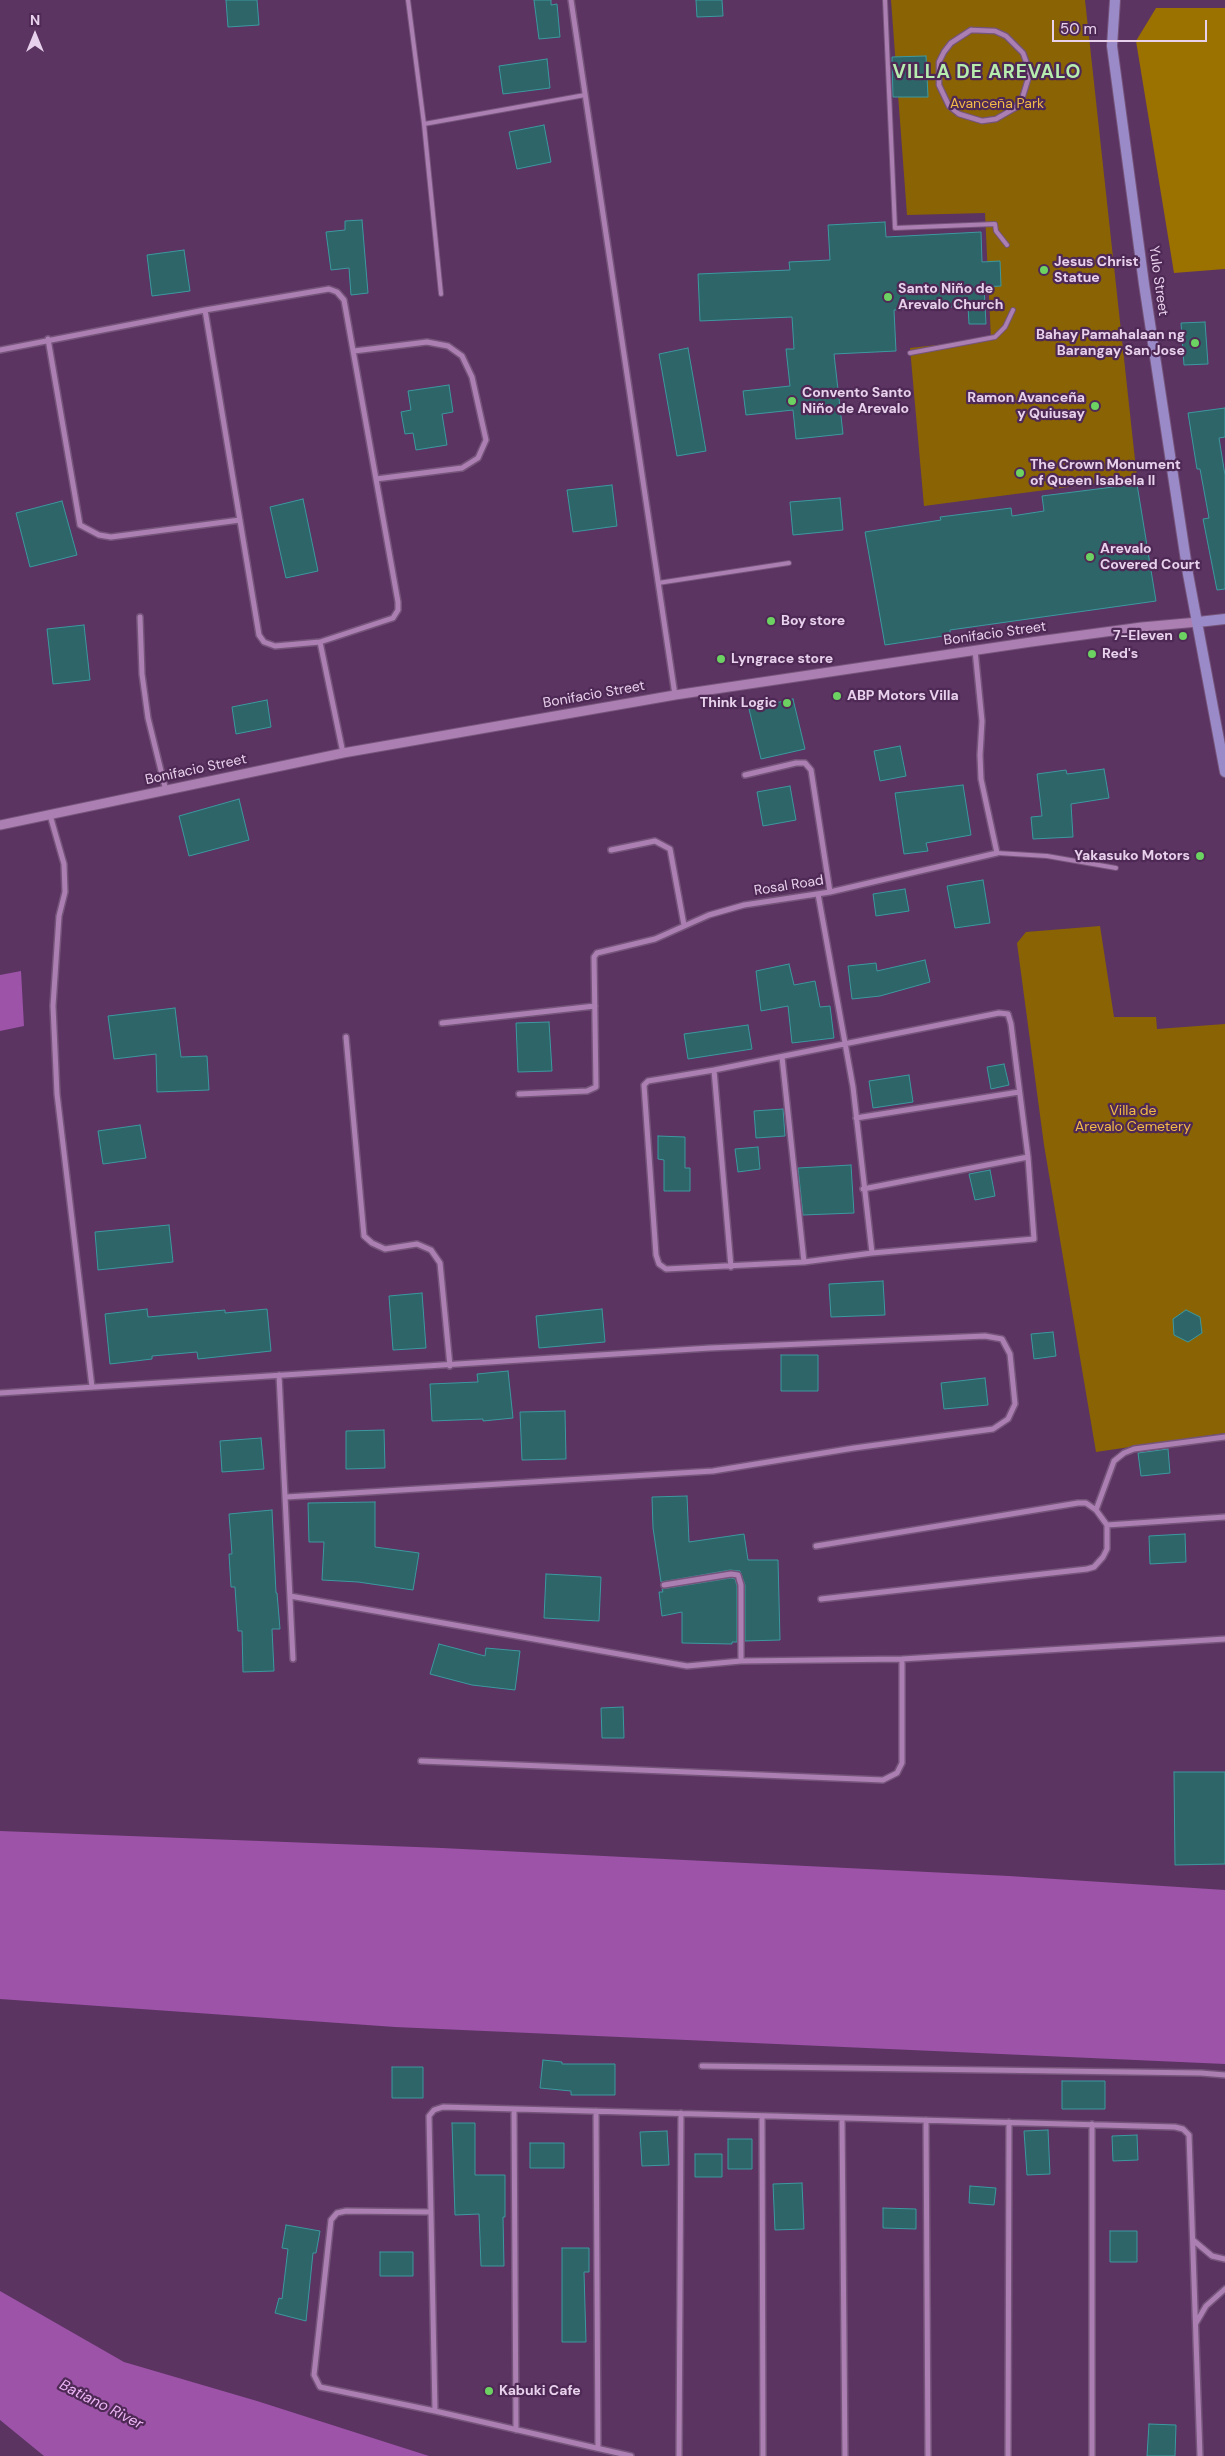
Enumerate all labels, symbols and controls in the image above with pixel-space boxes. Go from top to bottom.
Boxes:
north arrow [10,10,60,60]
scale bar [1055,10,1210,42]
text: N [30,11,40,29]
text: 50 m [1060,19,1097,39]
district label: VILLA DE AREVALO [891,62,1083,84]
park label: Avanceña Park [950,96,1044,112]
street label: Yulo Street [1145,245,1171,317]
place label: Jesus Christ Statue [1054,254,1139,286]
marker: Jesus Christ Statue [1038,264,1050,276]
place label: Santo Niño de Arevalo Church [898,281,1003,314]
marker: Santo Niño de Arevalo Church [882,291,894,303]
place label: Bahay Pamahalaan ng Barangay San Jose [1036,327,1185,360]
marker: Bahay Pamahalaan ng Barangay San Jose [1189,337,1201,349]
place label: Convento Santo Niño de Arevalo [802,385,912,418]
place label: Ramon Avanceña y Quiusay [967,390,1085,422]
marker: Convento Santo Niño de Arevalo [786,395,798,407]
marker: Ramon Avanceña y Quiusay [1089,400,1101,412]
place label: The Crown Monument of Queen Isabela II [1030,457,1181,490]
marker: The Crown Monument of Queen Isabela II [1014,467,1026,479]
place label: Arevalo Covered Court [1100,541,1200,574]
marker: Arevalo Covered Court [1084,551,1096,563]
place label: Boy store [781,613,845,629]
marker: Boy store [765,615,777,627]
street label: Bonifacio Street [943,618,1047,650]
place label: 7-Eleven [1113,628,1173,644]
marker: 7-Eleven [1177,630,1189,642]
place label: Red's [1102,646,1138,662]
marker: Red's [1086,648,1098,660]
place label: Lyngrace store [731,651,833,667]
marker: Lyngrace store [715,653,727,665]
street label: Bonifacio Street [542,678,646,712]
place label: ABP Motors Villa [847,688,959,704]
marker: ABP Motors Villa [831,690,843,702]
place label: Think Logic [700,695,777,711]
marker: Think Logic [781,697,793,709]
street label: Bonifacio Street [144,751,248,789]
place label: Yakasuko Motors [1074,848,1190,864]
marker: Yakasuko Motors [1194,850,1206,862]
street label: Rosal Road [753,872,825,900]
park label: Villa de Arevalo Cemetery [1075,1103,1191,1136]
water label: Batiano River [56,2376,146,2434]
place label: Kabuki Cafe [499,2383,581,2399]
marker: Kabuki Cafe [483,2385,495,2397]

